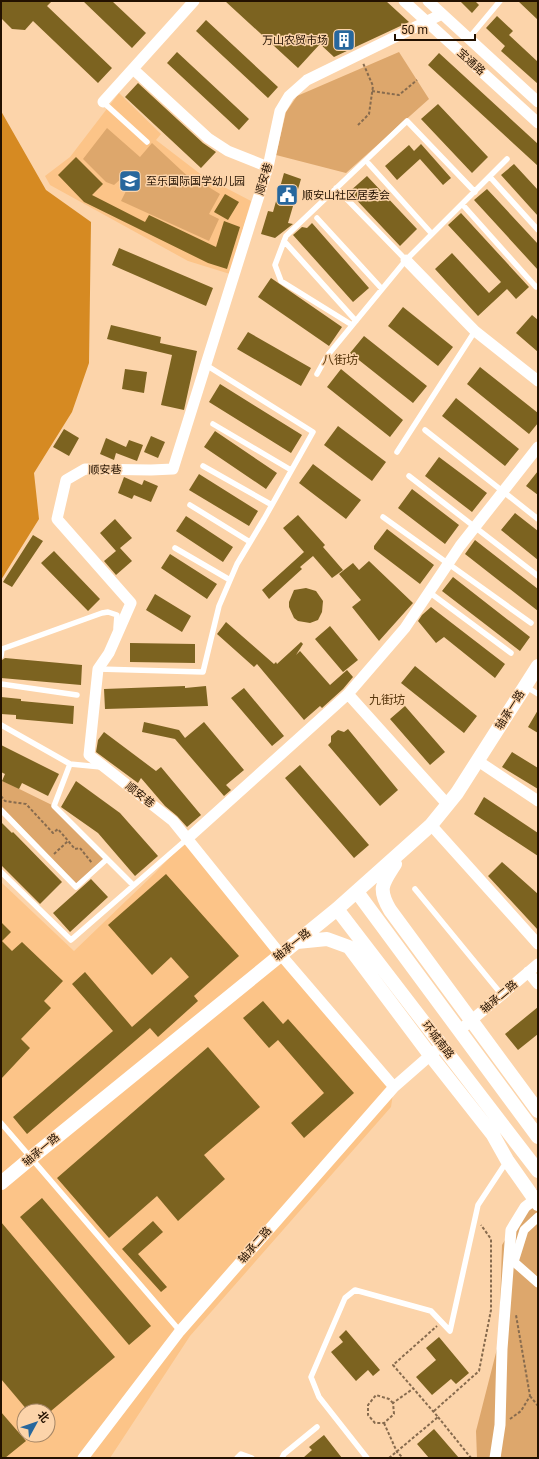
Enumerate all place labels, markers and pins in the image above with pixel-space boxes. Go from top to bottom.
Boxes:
building icon: 万山农贸市场 [331,27,357,53]
place label: 万山农贸市场 [262,34,328,47]
school or university icon: 至乐国际国学幼儿园 [117,168,143,194]
place label: 至乐国际国学幼儿园 [146,175,245,188]
public building icon: 顺安山社区居委会 [274,182,300,208]
place label: 顺安山社区居委会 [302,189,390,202]

